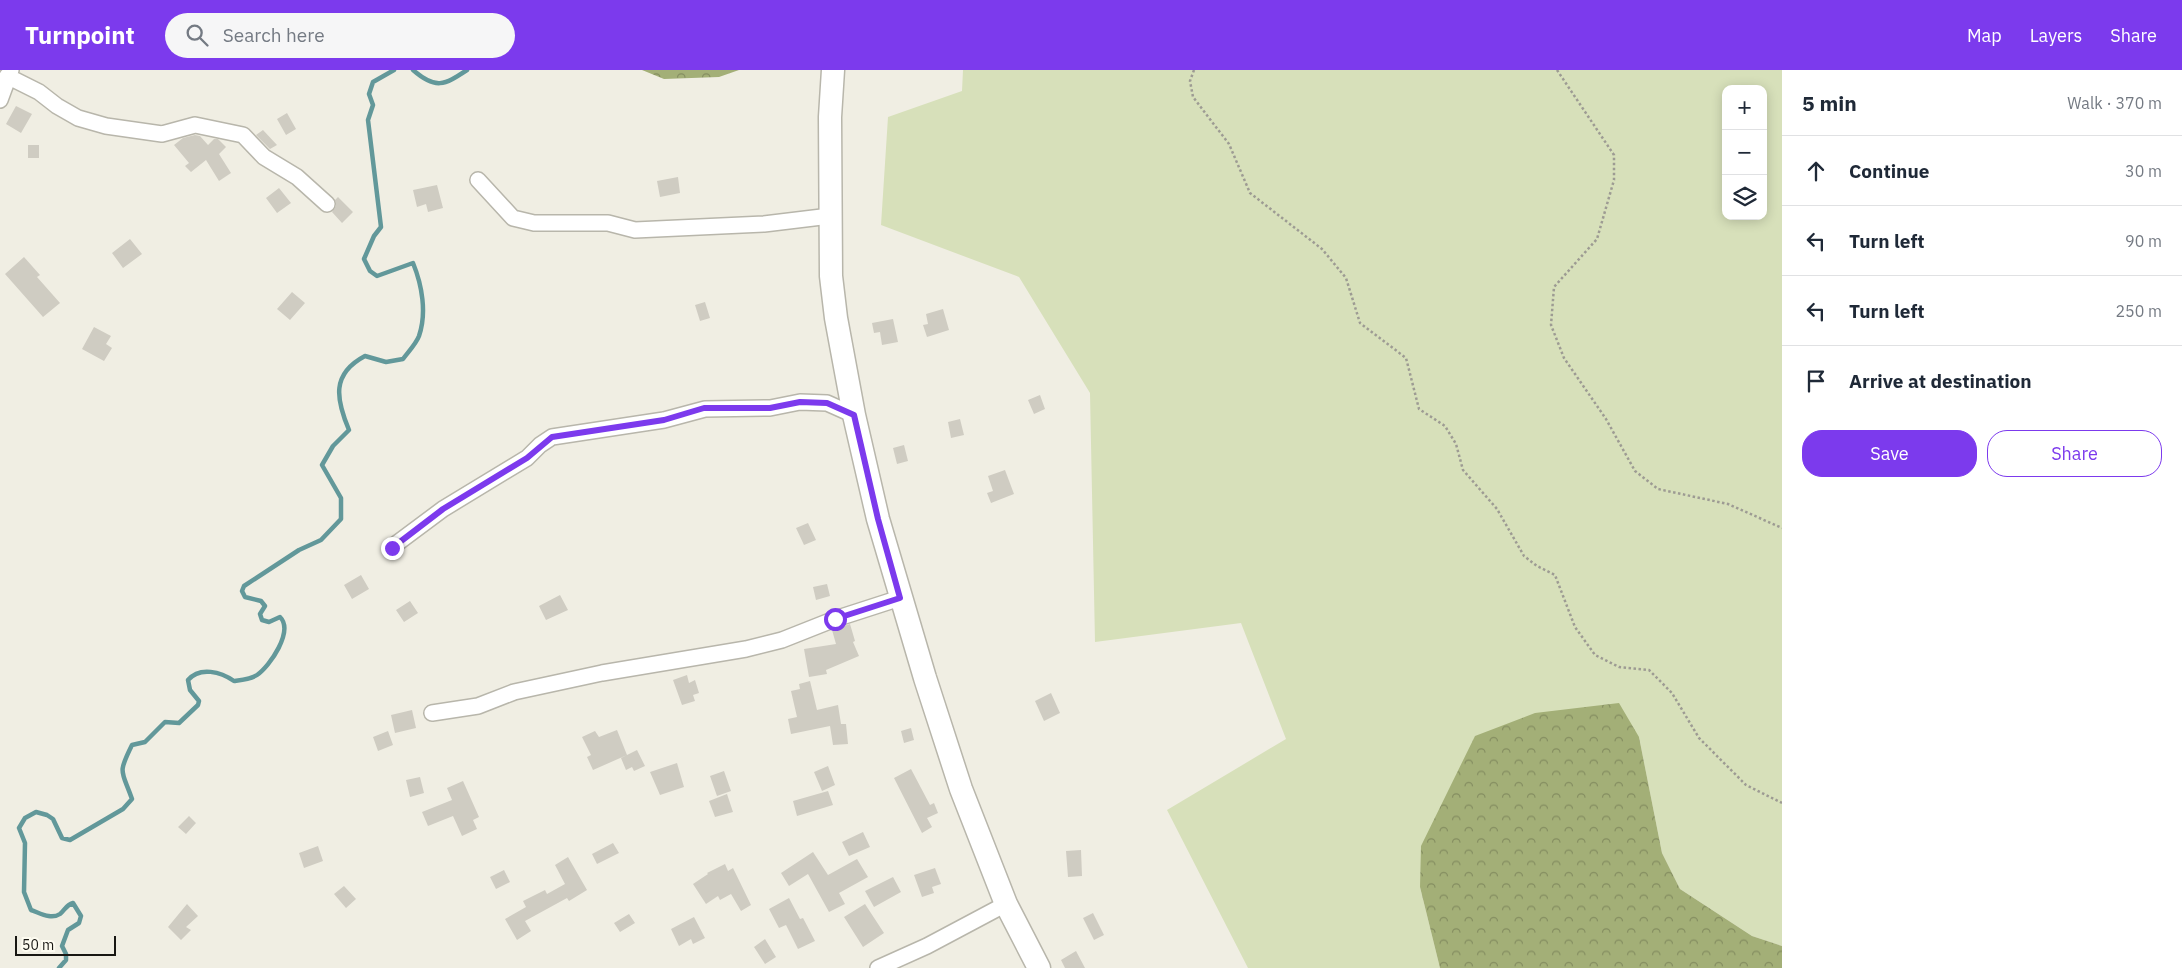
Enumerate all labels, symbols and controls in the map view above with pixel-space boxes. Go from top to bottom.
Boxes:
search box [165,13,515,58]
text: Turnpoint [25,19,135,51]
icon: search [183,21,211,49]
text: Search here [223,23,325,47]
text: Map [1967,24,2002,47]
text: Layers [2030,24,2082,47]
text: Share [2110,24,2157,47]
map controls [1722,85,1767,220]
button: + [1722,85,1767,130]
text: 5 min [1802,89,1857,117]
text: Walk · 370 m [2067,93,2162,113]
button: − [1722,130,1767,175]
icon: ahead [1802,157,1830,185]
text: Continue [1849,159,1929,183]
text: 30 m [2125,161,2162,181]
button: layers [1722,175,1767,220]
icon: left [1802,227,1830,255]
text: Turn left [1849,229,1925,253]
text: 90 m [2125,231,2162,251]
icon: left [1802,297,1830,325]
text: Turn left [1849,299,1925,323]
text: 250 m [2115,301,2162,321]
icon: arrive [1802,367,1830,395]
text: Arrive at destination [1849,369,2032,393]
button: Save [1802,430,1977,477]
button: Share [1987,430,2162,477]
route end [381,537,404,560]
route start [824,608,847,631]
scale bar [15,933,116,956]
text: 50 m [22,936,54,954]

